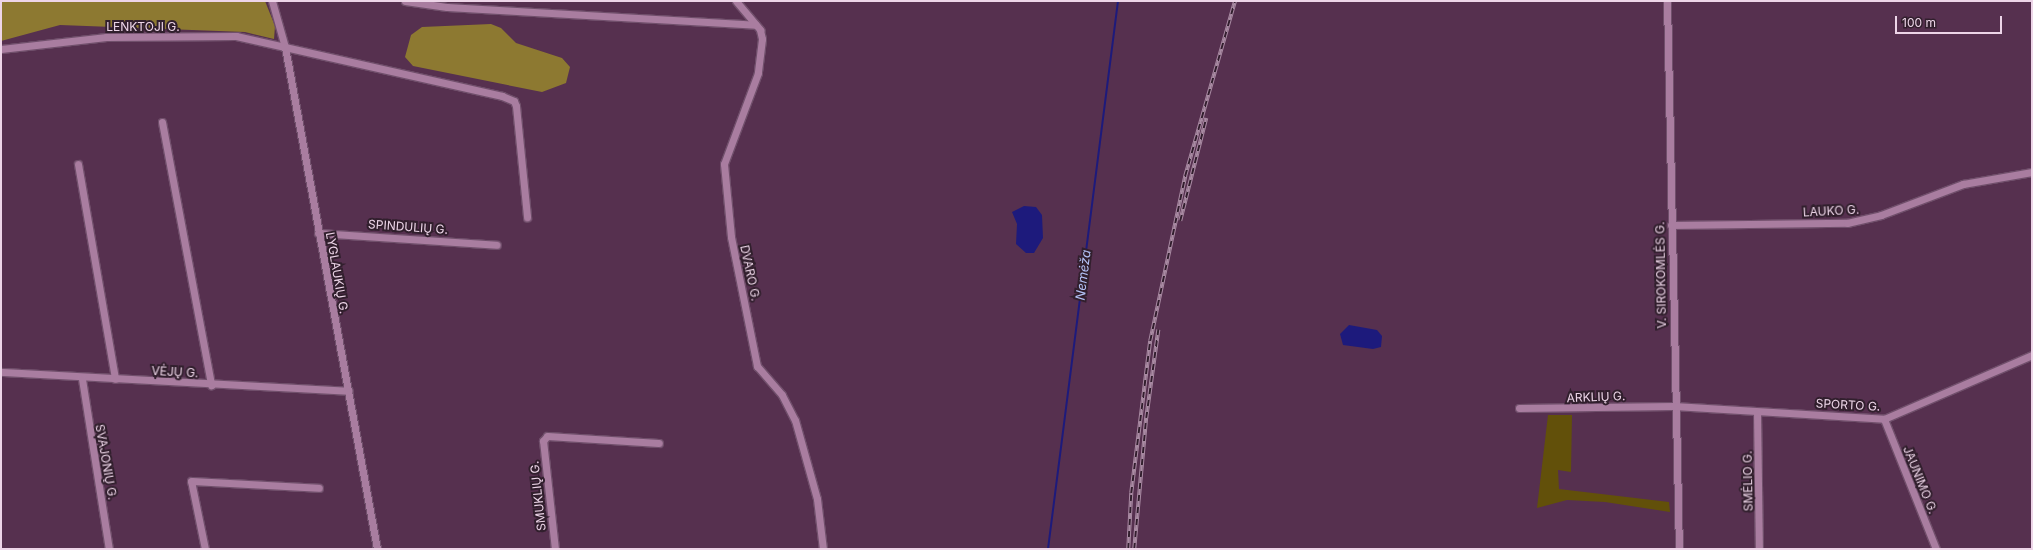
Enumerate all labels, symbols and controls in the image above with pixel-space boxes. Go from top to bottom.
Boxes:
scale bar [1897,8,2004,34]
text: 100 m [1902,15,1936,30]
street label: LENKTOJI G. [106,20,180,34]
street label: LAUKO G. [1802,202,1860,220]
street label: SPINDULIŲ G. [368,217,448,237]
street label: V. SIROKOMLĖS G. [1653,221,1669,329]
street label: LYGLAUKIŲ G. [323,231,351,315]
street label: DVARO G. [737,244,763,302]
water label: Nemėža [1072,249,1094,301]
street label: VĖJŲ G. [151,364,199,380]
street label: ARKLIŲ G. [1566,389,1626,405]
street label: SPORTO G. [1815,396,1881,414]
street label: SVAJONIŲ G. [92,423,120,501]
street label: JAUNIMO G. [1900,444,1940,516]
street label: SMĖLIO G. [1740,451,1756,511]
street label: SMUKLIŲ G. [527,460,549,532]

